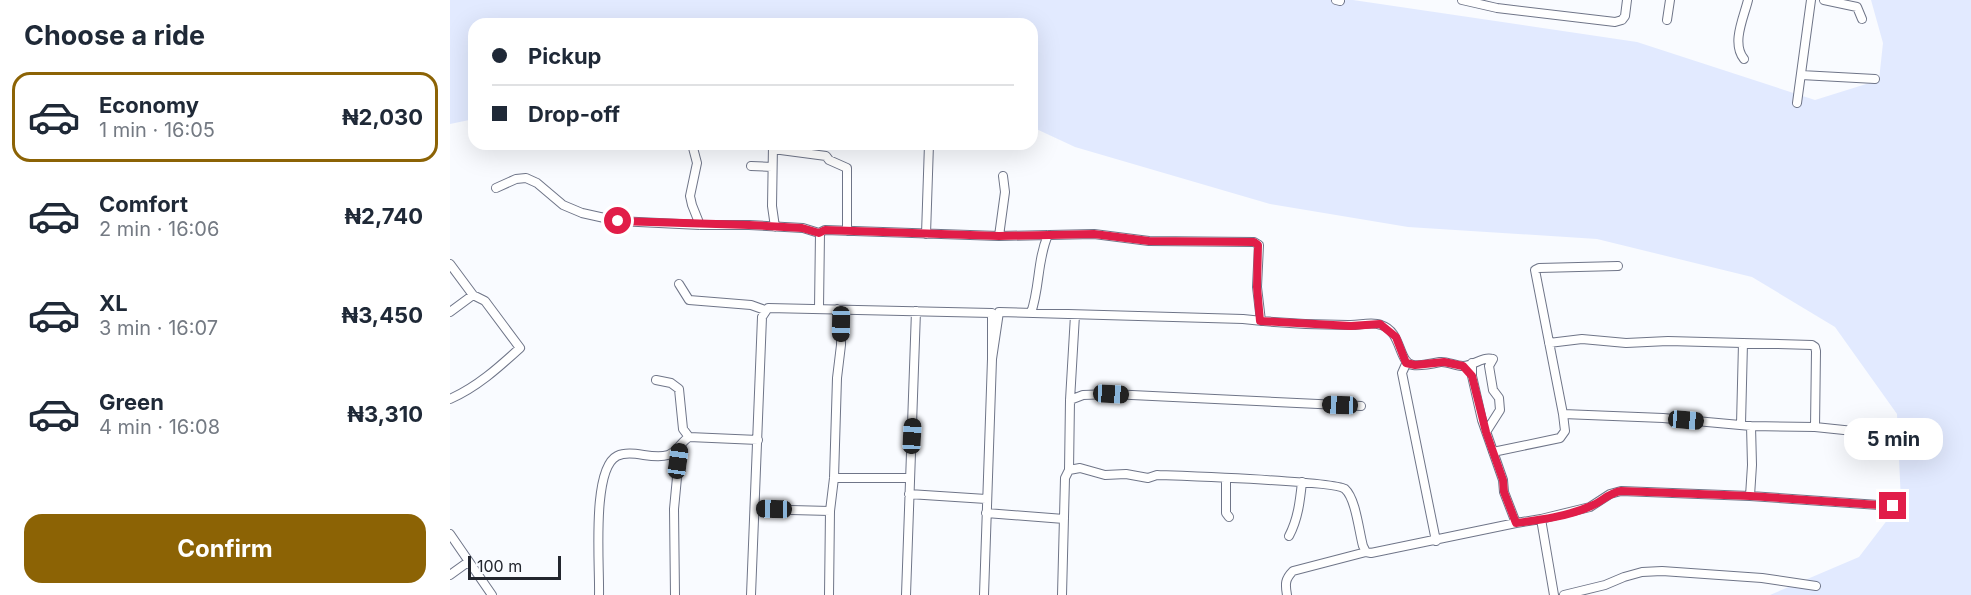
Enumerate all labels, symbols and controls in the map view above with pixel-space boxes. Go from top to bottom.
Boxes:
text: Choose a ride [24,19,205,52]
text: Pickup [528,43,602,69]
icon: car [27,90,81,144]
text: Economy [99,92,199,118]
text: Drop-off [528,101,620,127]
text: ₦2,030 [342,104,423,130]
text: 1 min · 16:05 [99,118,215,142]
icon: car [27,189,81,243]
text: Comfort [99,191,188,217]
text: ₦2,740 [344,203,423,229]
route start [604,207,631,234]
text: 2 min · 16:06 [99,217,219,241]
icon: car [27,288,81,342]
text: XL [99,290,128,316]
text: ₦3,450 [341,302,423,328]
car [832,306,850,342]
text: 3 min · 16:07 [99,316,218,340]
car [1093,384,1129,404]
icon: car [27,387,81,441]
text: Green [99,389,164,415]
car [1322,395,1358,415]
text: ₦3,310 [347,401,423,427]
car [1667,409,1705,431]
text: 4 min · 16:08 [99,415,220,439]
car [902,418,922,454]
callout: 5 min [1844,419,1942,461]
text: 5 min [1867,427,1920,451]
car [667,442,689,480]
route end [1879,492,1906,519]
car [756,500,792,518]
button: Confirm [24,514,426,583]
scale bar [468,553,561,580]
text: 100 m [477,556,522,576]

